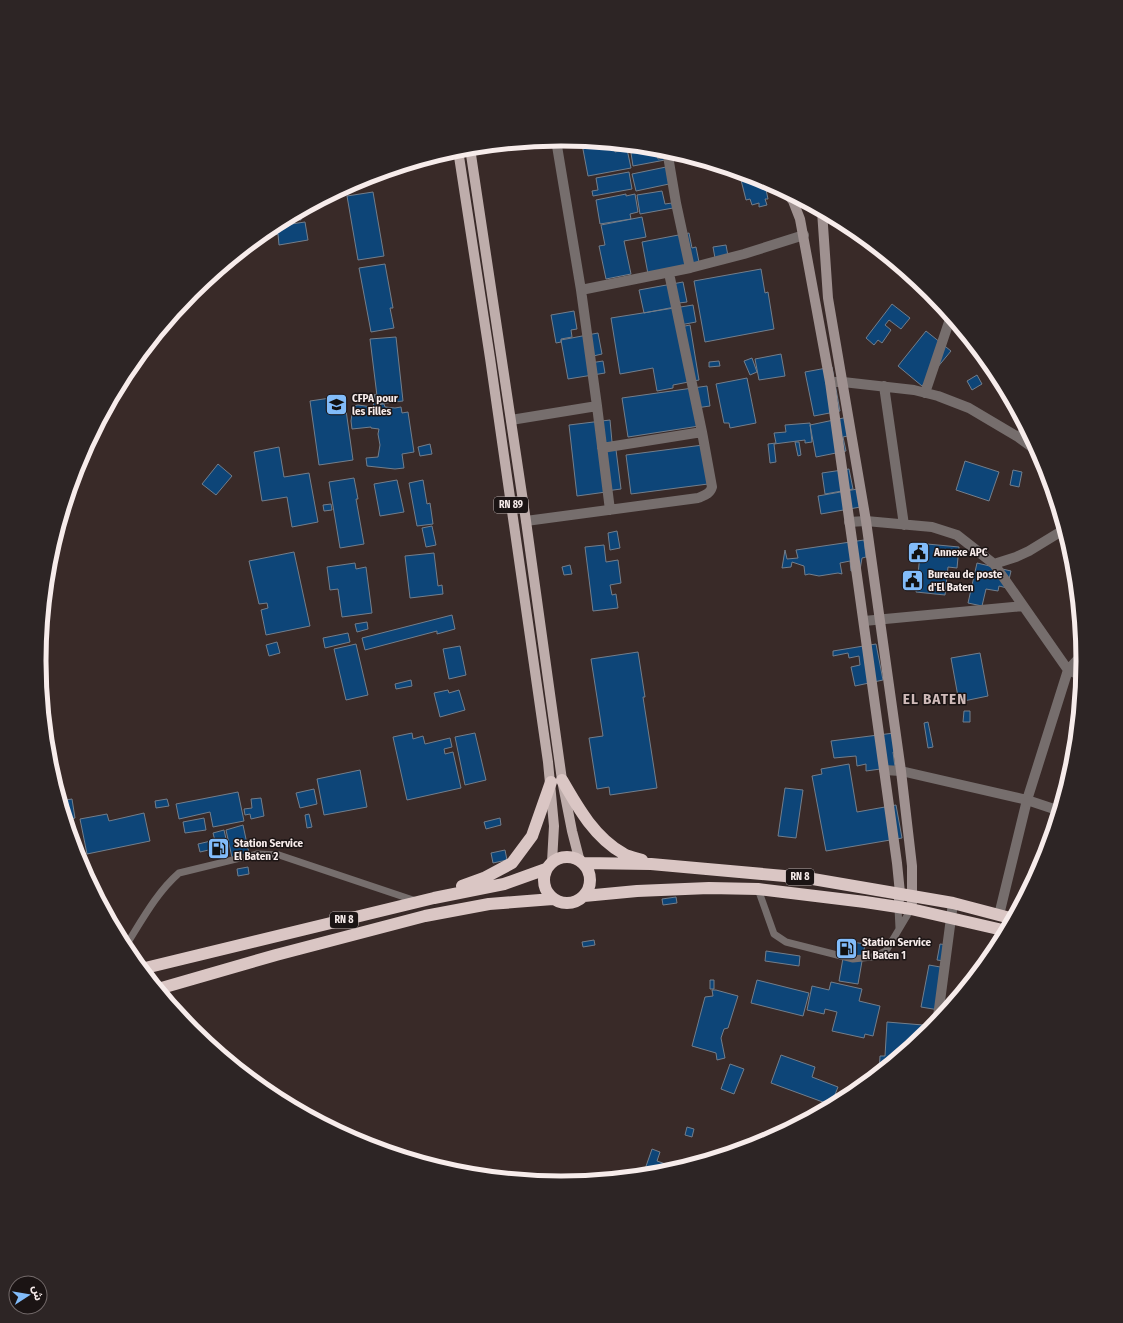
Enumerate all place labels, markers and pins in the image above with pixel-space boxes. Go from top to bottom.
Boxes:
school or university icon: CFPA pour les Filles [323,391,349,417]
place label: CFPA pour les Filles [352,392,399,418]
public building icon: Annexe APC [906,539,932,565]
place label: Annexe APC [933,546,988,559]
public building icon: Bureau de poste d'El Baten [900,567,926,593]
place label: Bureau de poste d'El Baten [928,568,1003,594]
fuel station icon: Station Service El Baten 2 [206,836,232,862]
place label: Station Service El Baten 2 [234,837,303,863]
fuel station icon: Station Service El Baten 1 [833,935,859,961]
place label: Station Service El Baten 1 [862,936,931,962]

